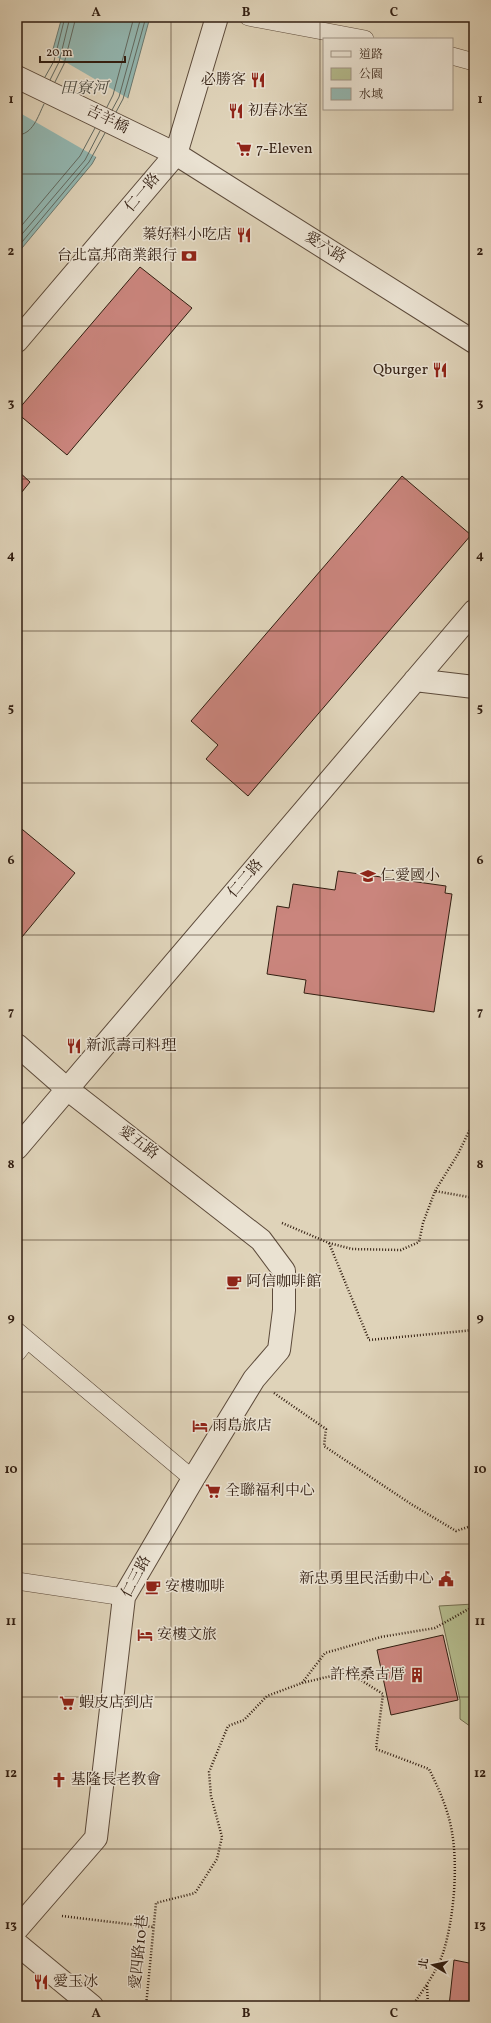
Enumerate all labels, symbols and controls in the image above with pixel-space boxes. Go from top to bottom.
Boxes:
text: A [91,4,101,22]
text: B [242,4,251,22]
text: C [390,4,398,22]
scale bar [40,38,125,64]
legend [323,38,453,110]
text: 20 m [46,45,73,61]
text: 道路 [359,47,383,63]
text: 公園 [359,67,383,83]
place label: 必勝客 [201,70,246,91]
restaurant icon: 必勝客 [249,71,267,89]
water label: 田寮河 [60,78,111,100]
text: 水域 [359,87,383,103]
text: 1 [8,91,14,109]
text: 1 [477,91,483,109]
street label: 吉羊橋 [82,101,132,139]
place label: 初春冰室 [248,101,308,122]
restaurant icon: 初春冰室 [227,102,245,120]
place label: 7-Eleven [256,139,313,160]
supermarket icon: 7-Eleven [235,140,253,158]
street label: 仁一路 [120,169,166,217]
place label: 蓁好料小吃店 [142,225,232,246]
restaurant icon: 蓁好料小吃店 [235,226,253,244]
street label: 愛六路 [300,227,350,269]
text: 2 [8,243,15,261]
text: 2 [477,243,484,261]
place label: 台北富邦商業銀行 [57,246,177,267]
bank icon: 台北富邦商業銀行 [180,247,198,265]
place label: Qburger [373,360,428,381]
restaurant icon: Qburger [431,361,449,379]
text: 3 [8,395,15,413]
text: 3 [477,395,484,413]
text: 4 [7,547,15,565]
text: 4 [476,547,484,565]
text: 5 [8,700,14,718]
text: 5 [477,700,483,718]
text: 6 [7,852,15,870]
text: 6 [476,852,484,870]
street label: 仁二路 [223,855,269,903]
place label: 仁愛國小 [380,866,440,887]
school or university icon: 仁愛國小 [359,867,377,885]
text: 7 [8,1004,14,1022]
text: 7 [477,1004,483,1022]
place label: 新派壽司料理 [86,1036,177,1057]
restaurant icon: 新派壽司料理 [65,1037,83,1055]
street label: 愛五路 [114,1121,162,1165]
text: 8 [7,1156,15,1174]
text: 8 [476,1156,484,1174]
place label: 阿信咖啡館 [246,1272,321,1293]
cafe icon: 阿信咖啡館 [225,1273,243,1291]
text: 9 [7,1309,15,1327]
text: 9 [476,1309,484,1327]
place label: 雨島旅店 [212,1416,272,1437]
hotel icon: 雨島旅店 [191,1417,209,1435]
text: 10 [4,1461,18,1479]
text: 10 [473,1461,487,1479]
place label: 全聯福利中心 [225,1481,315,1502]
supermarket icon: 全聯福利中心 [204,1482,222,1500]
street label: 仁三路 [117,1552,157,1602]
place label: 新忠勇里民活動中心 [299,1569,434,1590]
public building icon: 新忠勇里民活動中心 [437,1570,455,1588]
place label: 安樓咖啡 [165,1577,225,1598]
cafe icon: 安樓咖啡 [144,1578,162,1596]
text: 11 [6,1613,16,1631]
text: 11 [475,1613,485,1631]
place label: 安樓文旅 [157,1625,217,1646]
hotel icon: 安樓文旅 [136,1626,154,1644]
place label: 許梓桑古厝 [330,1665,405,1686]
building icon: 許梓桑古厝 [408,1666,426,1684]
place label: 蝦皮店到店 [79,1693,154,1714]
supermarket icon: 蝦皮店到店 [58,1694,76,1712]
text: 12 [5,1765,17,1783]
text: 12 [474,1765,486,1783]
place label: 基隆長老教會 [71,1770,161,1791]
church icon: 基隆長老教會 [50,1771,68,1789]
street label: 愛四路10巷 [126,1914,154,1990]
text: 13 [5,1917,17,1935]
text: 13 [474,1917,486,1935]
north arrow [413,1945,453,1985]
text: 北 [416,1957,433,1970]
place label: 愛玉冰 [53,1972,98,1993]
restaurant icon: 愛玉冰 [32,1973,50,1991]
text: A [91,2005,101,2023]
text: B [242,2005,251,2023]
text: C [390,2005,398,2023]

